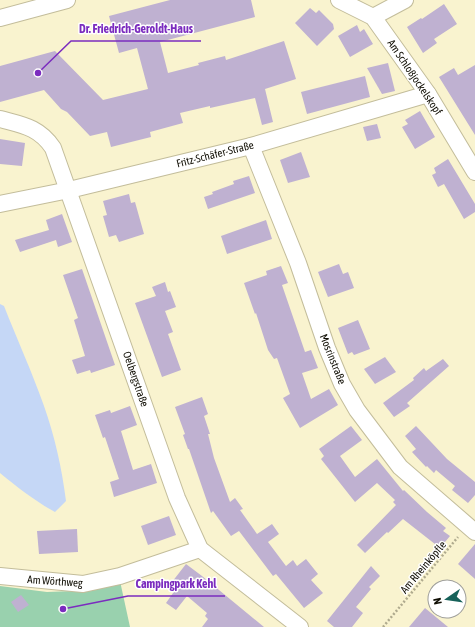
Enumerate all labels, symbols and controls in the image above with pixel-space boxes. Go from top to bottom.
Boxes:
callout: Dr. Friedrich-Geroldt-Haus [71,17,201,41]
text: Dr. Friedrich-Geroldt-Haus [79,22,194,36]
street label: Am Schloßjockelskopf [385,37,445,117]
street label: Fritz-Schäfer-Straße [175,139,255,169]
street label: Mosrinstraße [318,332,348,386]
street label: Oelbergstraße [121,350,151,408]
street label: Am Rheinköpfle [398,538,448,596]
callout: Campingpark Kehl [128,572,225,596]
street label: Am Wörthweg [27,573,83,589]
text: Campingpark Kehl [136,577,217,591]
north arrow [427,579,467,619]
text: N [431,597,444,606]

